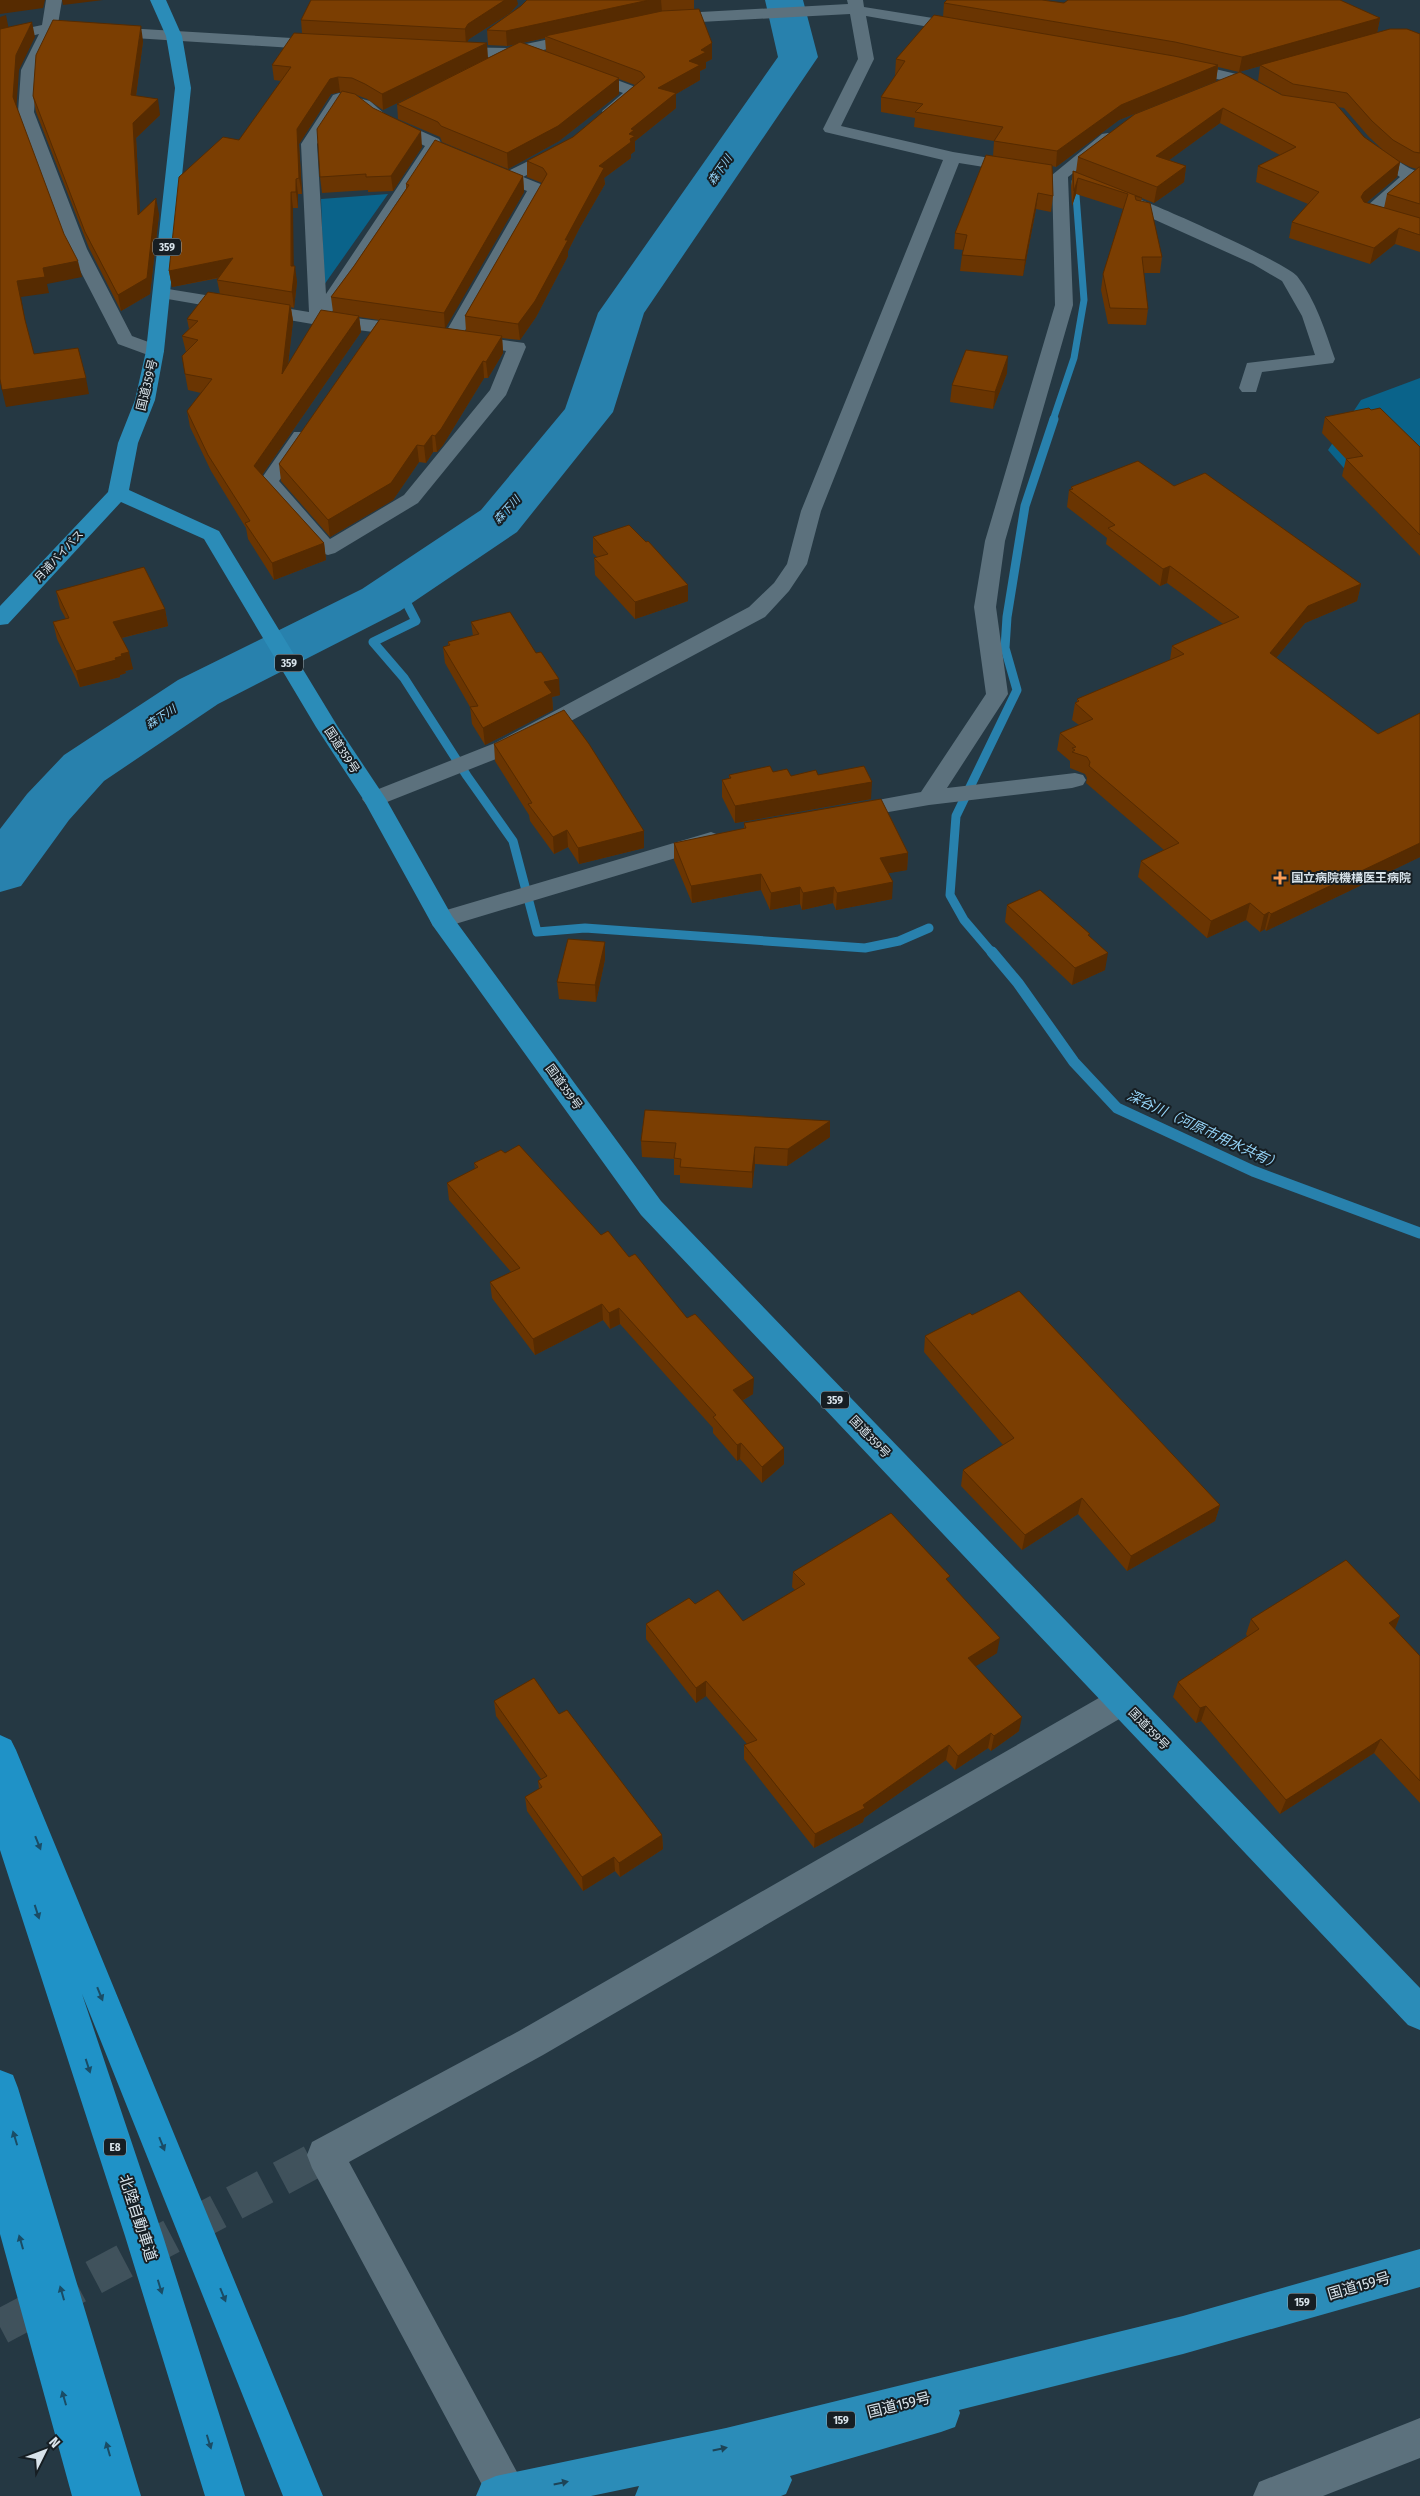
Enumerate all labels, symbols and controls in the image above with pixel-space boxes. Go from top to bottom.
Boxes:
water label: 森下川 [705,152,735,187]
road number: 359 [153,238,181,256]
street label: 国道359号 [134,358,160,412]
water label: 森下川 [491,493,524,527]
street label: 月浦バイパス [32,528,86,584]
road number: 359 [275,654,303,671]
water label: 森下川 [144,702,179,731]
street label: 国道359号 [322,724,362,776]
marker: 国立病院機構医王病院 [1273,871,1287,885]
place label: 国立病院機構医王病院 [1291,871,1411,885]
street label: 国道359号 [543,1062,585,1112]
water label: 深谷川（河原市用水共有） [1124,1087,1284,1173]
road number: 359 [821,1392,849,1408]
street label: 国道359号 [847,1413,893,1461]
street label: 国道359号 [1126,1705,1172,1753]
one-way arrow [35,1836,43,1850]
one-way arrow [33,1905,41,1920]
one-way arrow [96,1987,104,2002]
one-way arrow [85,2059,92,2074]
one-way arrow [10,2130,18,2145]
one-way arrow [158,2137,166,2151]
road number: E8 [104,2138,126,2156]
street label: 北陸自動車道 [116,2172,160,2264]
one-way arrow [16,2234,24,2249]
street label: 国道159号 [1325,2268,1393,2304]
one-way arrow [157,2280,164,2295]
one-way arrow [57,2286,65,2301]
one-way arrow [220,2287,227,2302]
road number: 159 [1288,2294,1316,2310]
street label: 国道159号 [865,2388,933,2422]
one-way arrow [60,2391,68,2406]
road number: 159 [827,2412,855,2428]
north arrow [20,2426,70,2476]
text: N [45,2434,63,2451]
one-way arrow [205,2435,213,2450]
one-way arrow [103,2442,111,2457]
one-way arrow [713,2445,728,2453]
one-way arrow [554,2478,570,2486]

